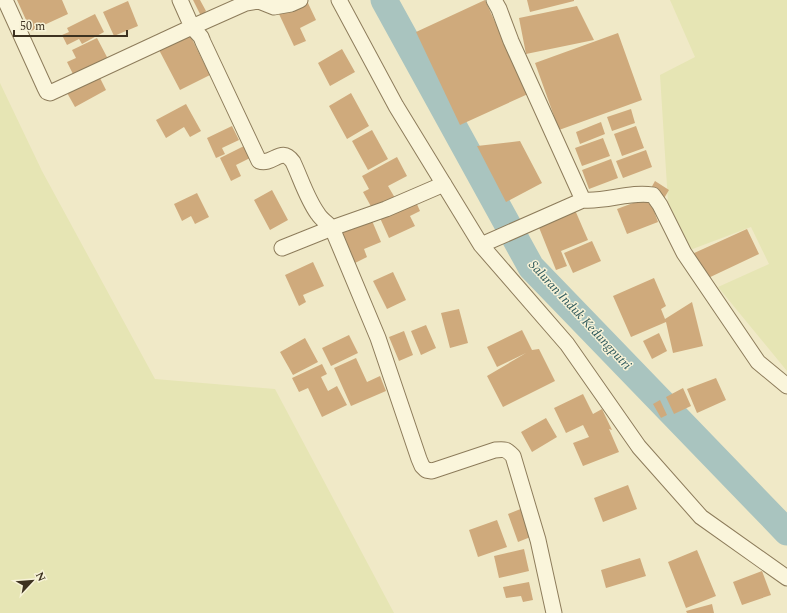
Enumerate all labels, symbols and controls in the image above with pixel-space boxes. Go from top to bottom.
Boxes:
scale bar [14,12,127,38]
text: 50 m [20,17,45,36]
water label: Saluran Induk Kedungputri [524,256,636,374]
north arrow [12,561,52,601]
text: N [31,569,50,585]

